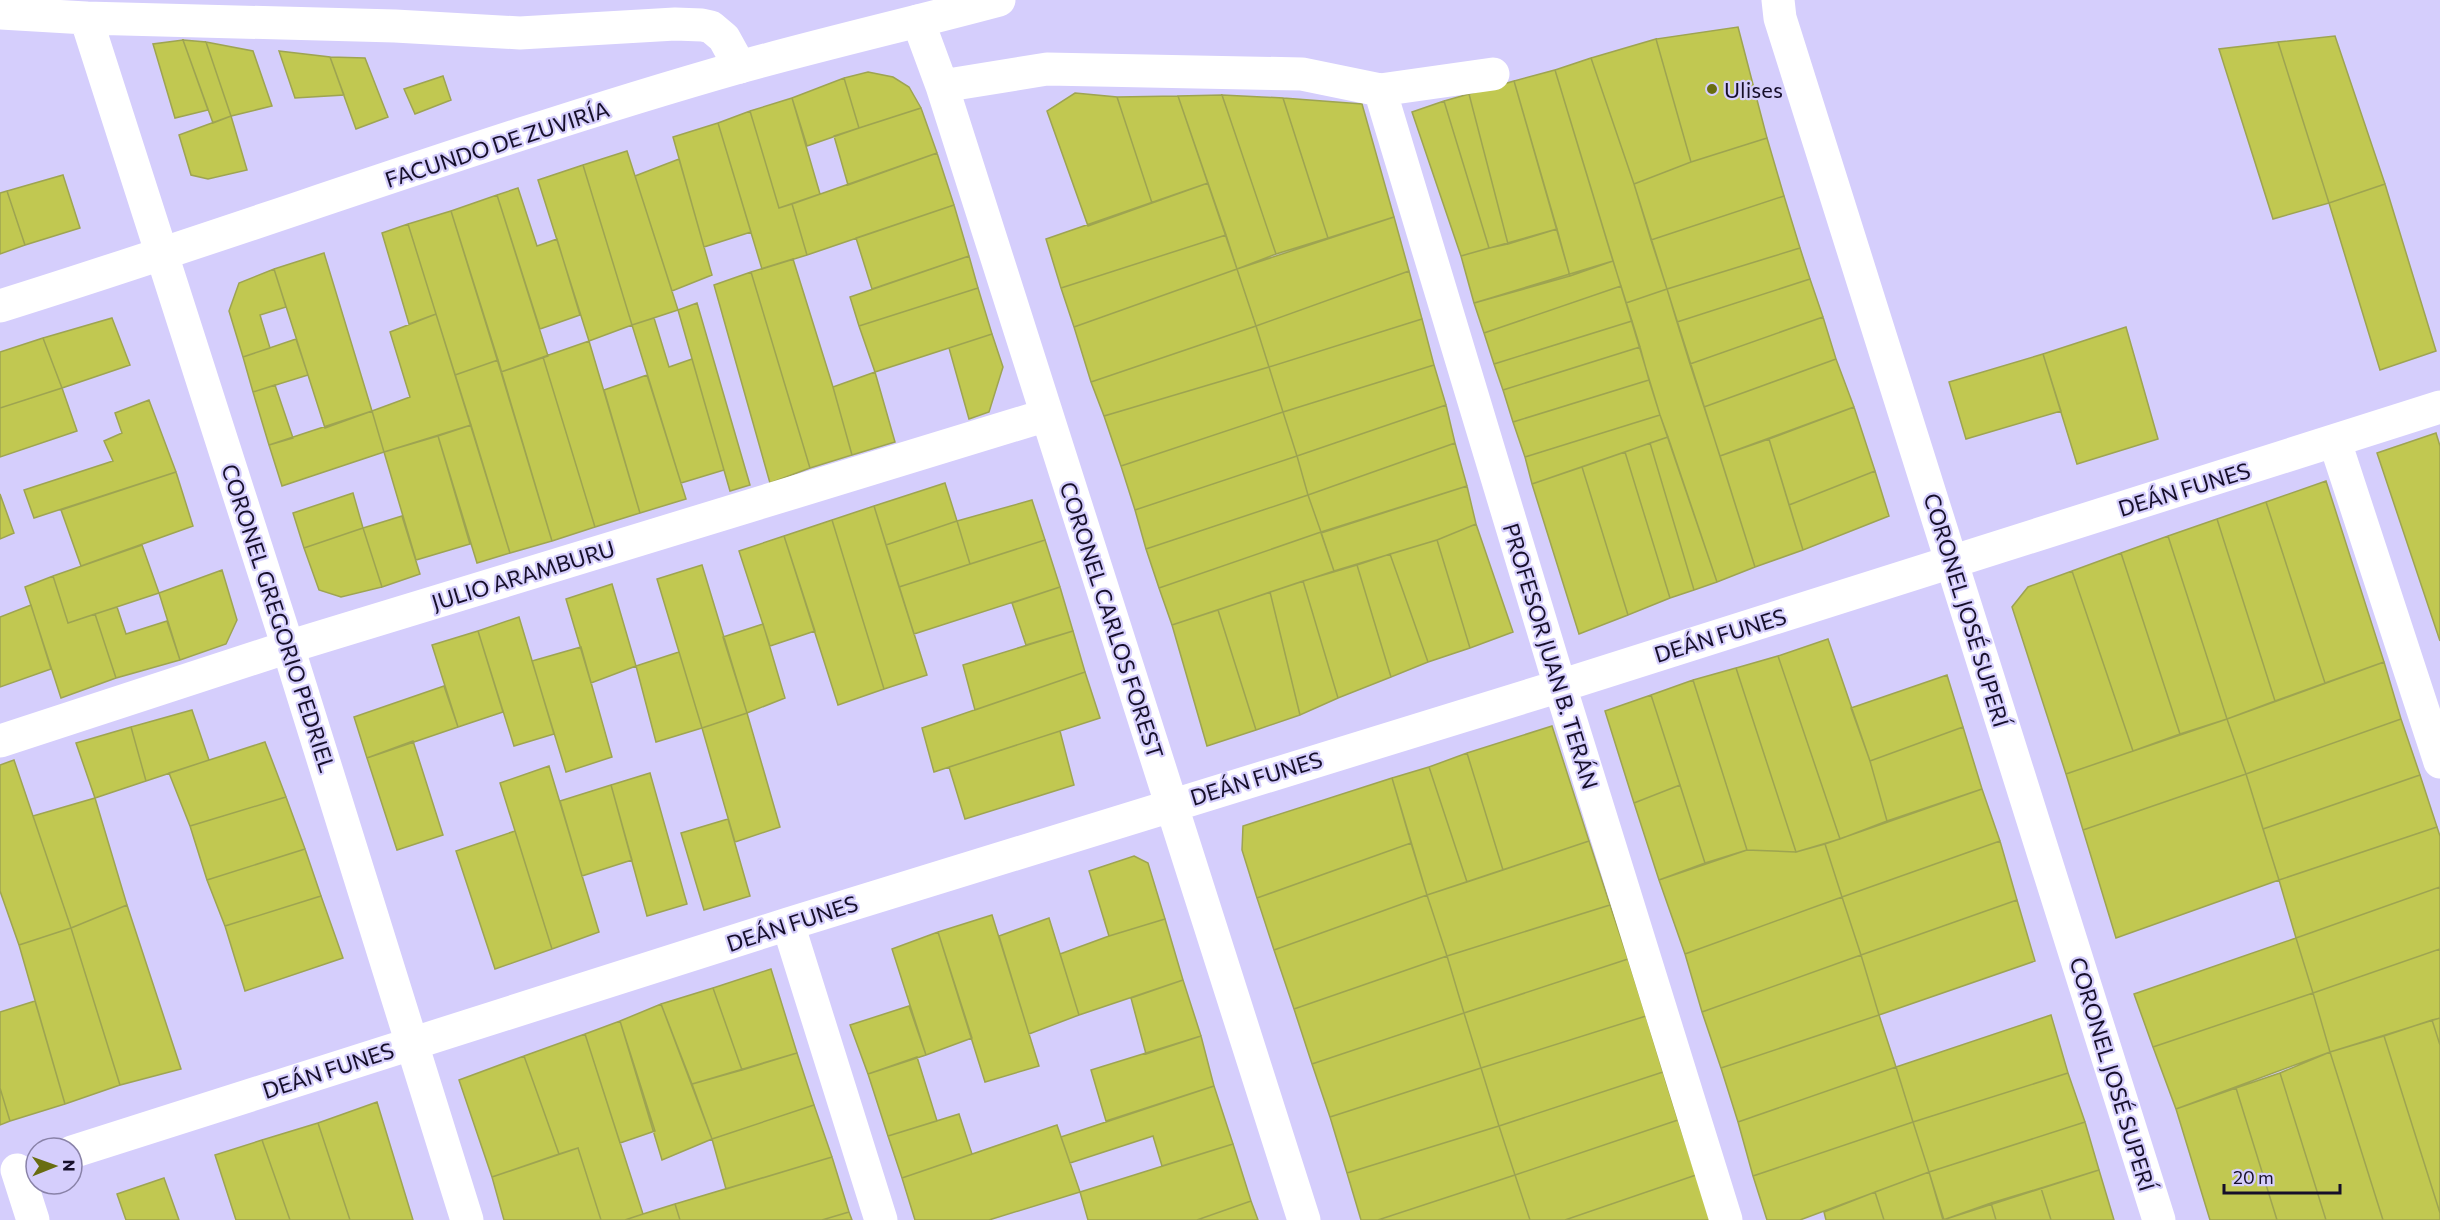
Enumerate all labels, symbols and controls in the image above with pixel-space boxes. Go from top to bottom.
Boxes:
place label: Ulises [1724,76,1783,103]
marker: Ulises [1705,82,1719,96]
street label: FACUNDO DE ZUVIRÍA [382,95,612,193]
street label: DEÁN FUNES [2115,456,2253,522]
street label: CORONEL GREGORIO PEDRIEL [216,460,342,776]
street label: CORONEL CARLOS FOREST [1054,478,1170,762]
street label: CORONEL JOSÉ SUPERÍ [1919,490,2016,731]
street label: PROFESOR JUAN B. TERÁN [1498,520,1604,792]
street label: JULIO ARAMBURU [428,534,618,616]
street label: DEÁN FUNES [1651,602,1789,668]
street label: DEÁN FUNES [1187,745,1325,811]
street label: DEÁN FUNES [723,889,861,957]
street label: CORONEL JOSÉ SUPERÍ [2065,954,2162,1195]
street label: DEÁN FUNES [259,1036,397,1104]
north arrow [24,1136,84,1196]
scale bar [2224,1157,2340,1195]
text: N [60,1160,79,1172]
text: 20 m [2233,1166,2274,1188]

